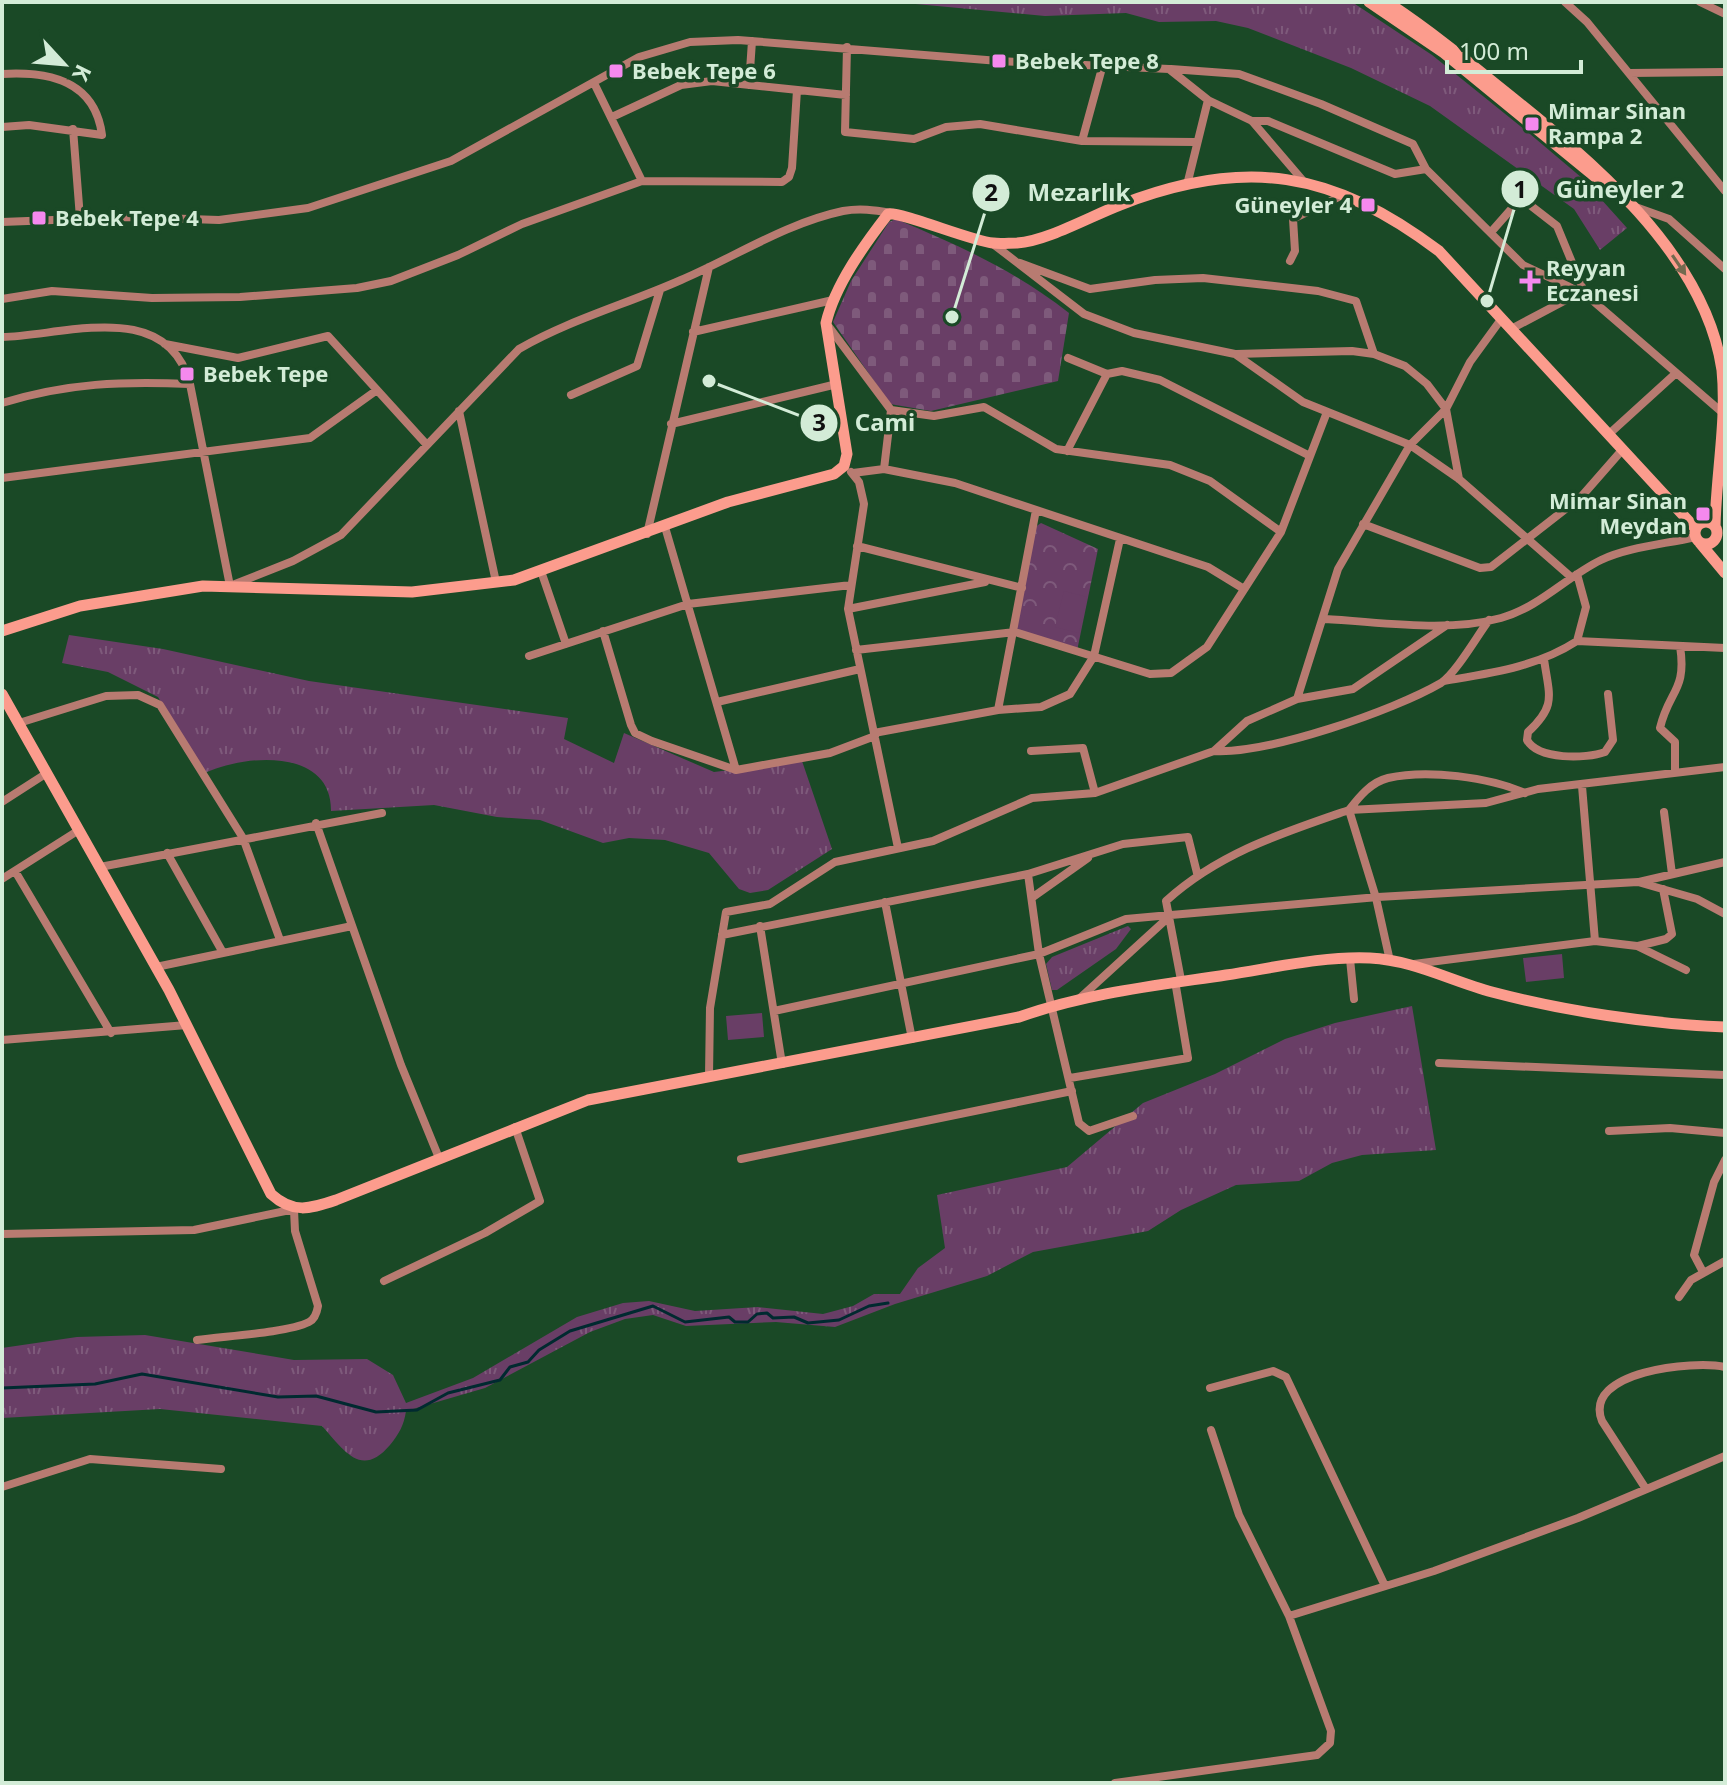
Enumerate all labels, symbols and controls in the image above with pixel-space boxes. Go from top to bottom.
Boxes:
north arrow [24,24,104,104]
scale bar [1447,24,1581,74]
text: 100 m [1459,34,1529,67]
place label: Bebek Tepe 8 [1015,45,1159,75]
marker: Bebek Tepe 8 [990,52,1008,70]
place label: Bebek Tepe 6 [632,55,776,85]
text: K [66,60,100,87]
marker: Bebek Tepe 6 [607,62,625,80]
place label: Mimar Sinan Rampa 2 [1548,95,1686,150]
marker: Mimar Sinan Rampa 2 [1523,115,1541,133]
callout: Güneyler 2 [1500,165,1700,213]
callout: Mezarlık [971,169,1146,217]
text: 1 [1513,172,1527,205]
text: Güneyler 2 [1556,172,1684,205]
text: 2 [984,175,998,208]
text: Mezarlık [1028,175,1131,208]
place label: Güneyler 4 [1234,189,1352,219]
marker: Güneyler 4 [1359,196,1377,214]
place label: Bebek Tepe 4 [55,202,199,232]
marker: Bebek Tepe 4 [30,209,48,227]
place label: Reyyan Eczanesi [1546,252,1639,307]
one-way arrow [1671,254,1686,275]
marker: Reyyan Eczanesi [1521,272,1539,290]
place label: Bebek Tepe [203,358,329,388]
marker: Bebek Tepe [178,365,196,383]
callout: Cami [799,399,931,447]
text: 3 [812,405,826,438]
text: Cami [855,405,915,438]
place label: Mimar Sinan Meydan [1549,485,1687,540]
marker: Mimar Sinan Meydan [1694,505,1712,523]

